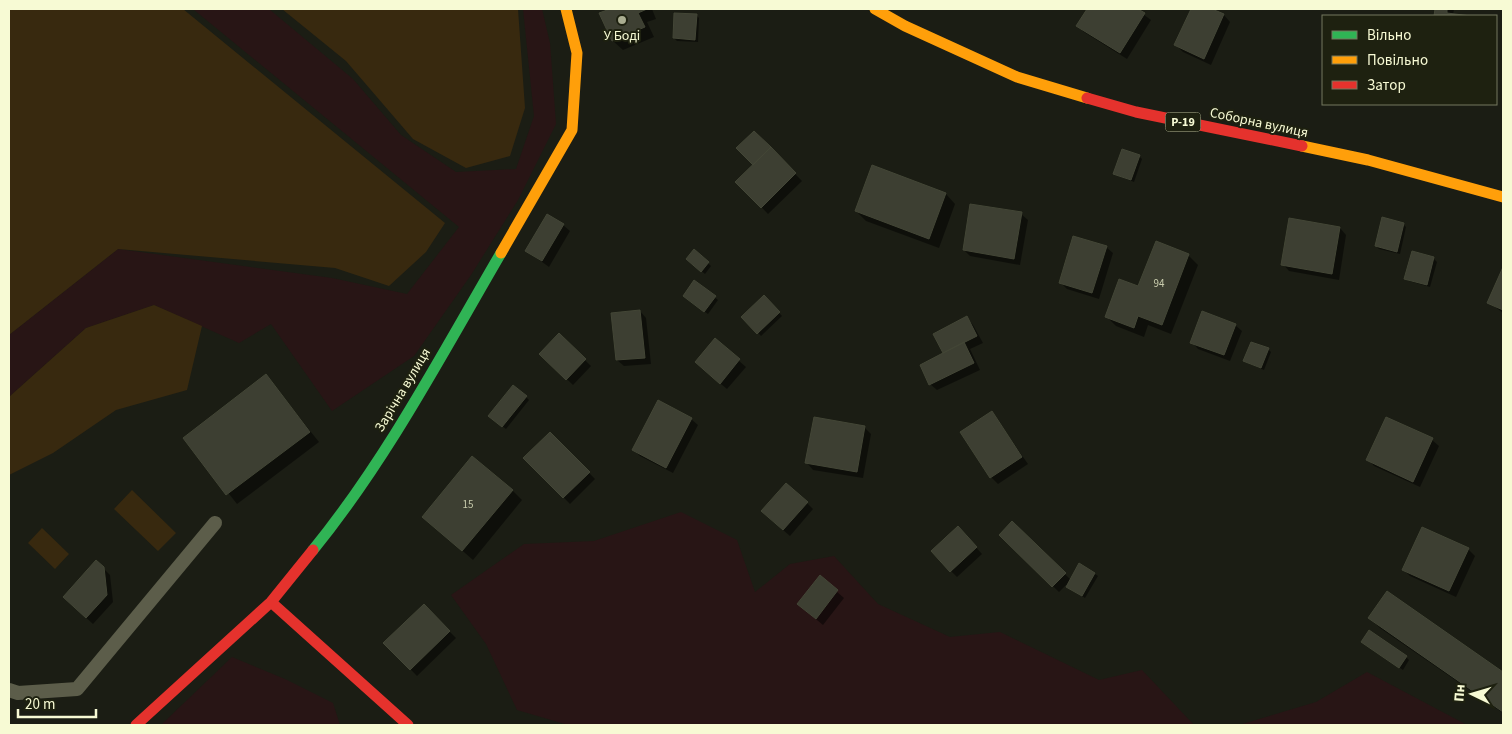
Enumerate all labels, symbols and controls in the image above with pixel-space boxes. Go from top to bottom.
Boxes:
marker: У Боді [616,14,628,26]
legend [1322,15,1497,105]
text: Вільно [1367,25,1411,46]
place label: У Боді [604,26,640,46]
text: Повільно [1367,50,1428,71]
text: Затор [1367,75,1406,96]
street label: Соборна вулиця [1208,103,1310,143]
road number: Р-19 [1166,112,1200,132]
house number: 94 [1154,276,1165,291]
street label: Зарічна вулиця [370,344,436,436]
house number: 15 [463,497,473,512]
north arrow [1447,669,1497,719]
text: Пн [1449,683,1471,703]
scale bar [18,686,95,718]
text: 20 m [25,694,55,715]

